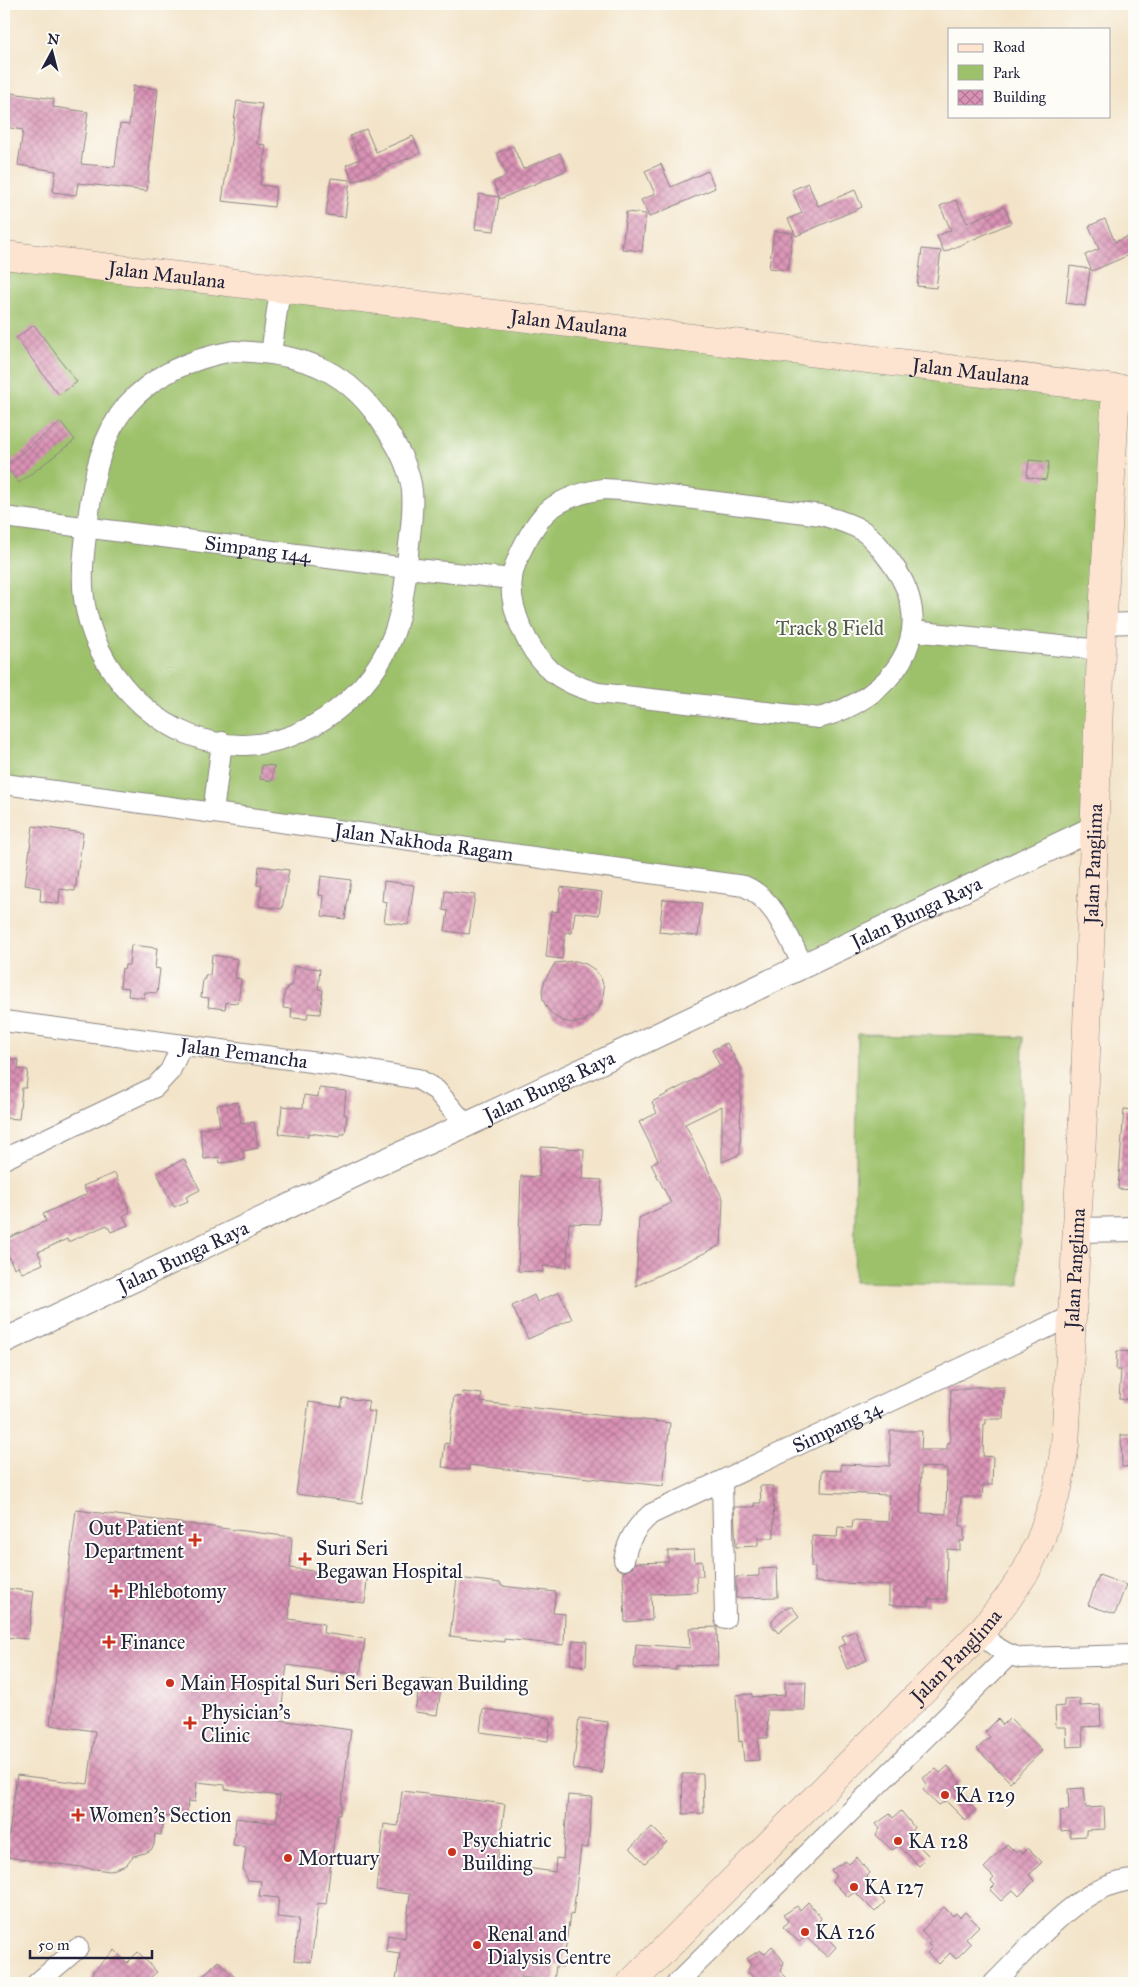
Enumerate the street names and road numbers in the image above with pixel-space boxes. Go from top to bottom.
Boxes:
street label: Jalan Maulana [105,255,227,294]
street label: Jalan Maulana [507,304,629,342]
street label: Jalan Maulana [909,352,1032,391]
street label: Simpang 144 [203,531,313,568]
street label: Jalan Panglima [1079,802,1107,927]
street label: Jalan Nakhoda Ragam [331,817,515,866]
street label: Jalan Bunga Raya [845,871,986,955]
street label: Jalan Pemancha [176,1032,310,1074]
street label: Jalan Bunga Raya [478,1045,619,1129]
street label: Jalan Panglima [1059,1207,1090,1332]
street label: Jalan Bunga Raya [112,1215,253,1299]
street label: Simpang 34 [788,1395,886,1458]
street label: Jalan Panglima [904,1604,1007,1710]

